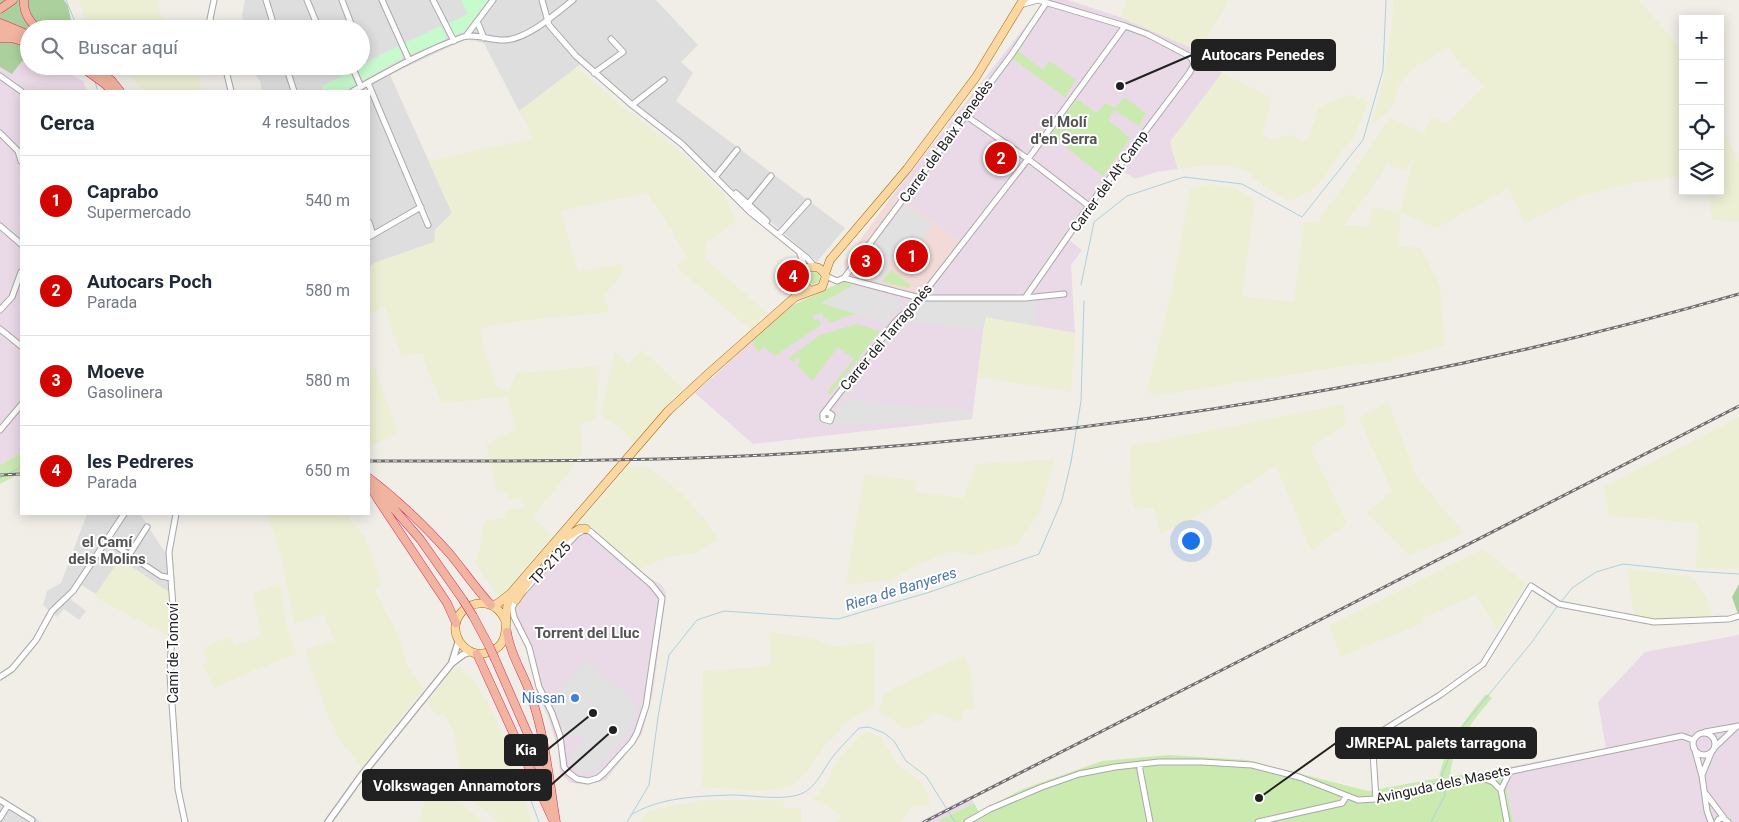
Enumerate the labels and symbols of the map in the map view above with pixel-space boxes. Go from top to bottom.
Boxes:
callout: Autocars Penedes [1192,40,1335,70]
text: Autocars Penedes [1202,46,1325,64]
street label: Carrer del Baix Penedès [896,76,996,206]
district label: el Molí d'en Serra [1031,113,1097,148]
street label: Carrer del Alt Camp [1067,127,1151,235]
pin: 2 [985,139,1017,177]
pin: 1 [896,237,928,275]
pin: 3 [850,242,882,280]
pin: 4 [777,257,809,295]
street label: Carrer del Tarragonés [837,281,935,393]
your location [1178,528,1204,554]
district label: el Camí dels Molins [68,533,146,568]
street label: TP-2125 [526,538,574,588]
water label: Riera de Banyeres [843,563,959,615]
street label: Camí de Tomoví [165,602,181,703]
district label: Torrent del Lluc [534,624,640,642]
place label: Nissan [522,690,565,706]
marker: Nissan [569,692,581,704]
callout: JMREPAL palets tarragona [1336,728,1536,758]
text: JMREPAL palets tarragona [1346,734,1526,752]
callout: Kia [505,735,547,765]
text: Kia [515,741,537,759]
street label: Avinguda dels Masets [1374,762,1512,806]
callout: Volkswagen Annamotors [363,770,551,800]
text: Volkswagen Annamotors [373,777,541,795]

